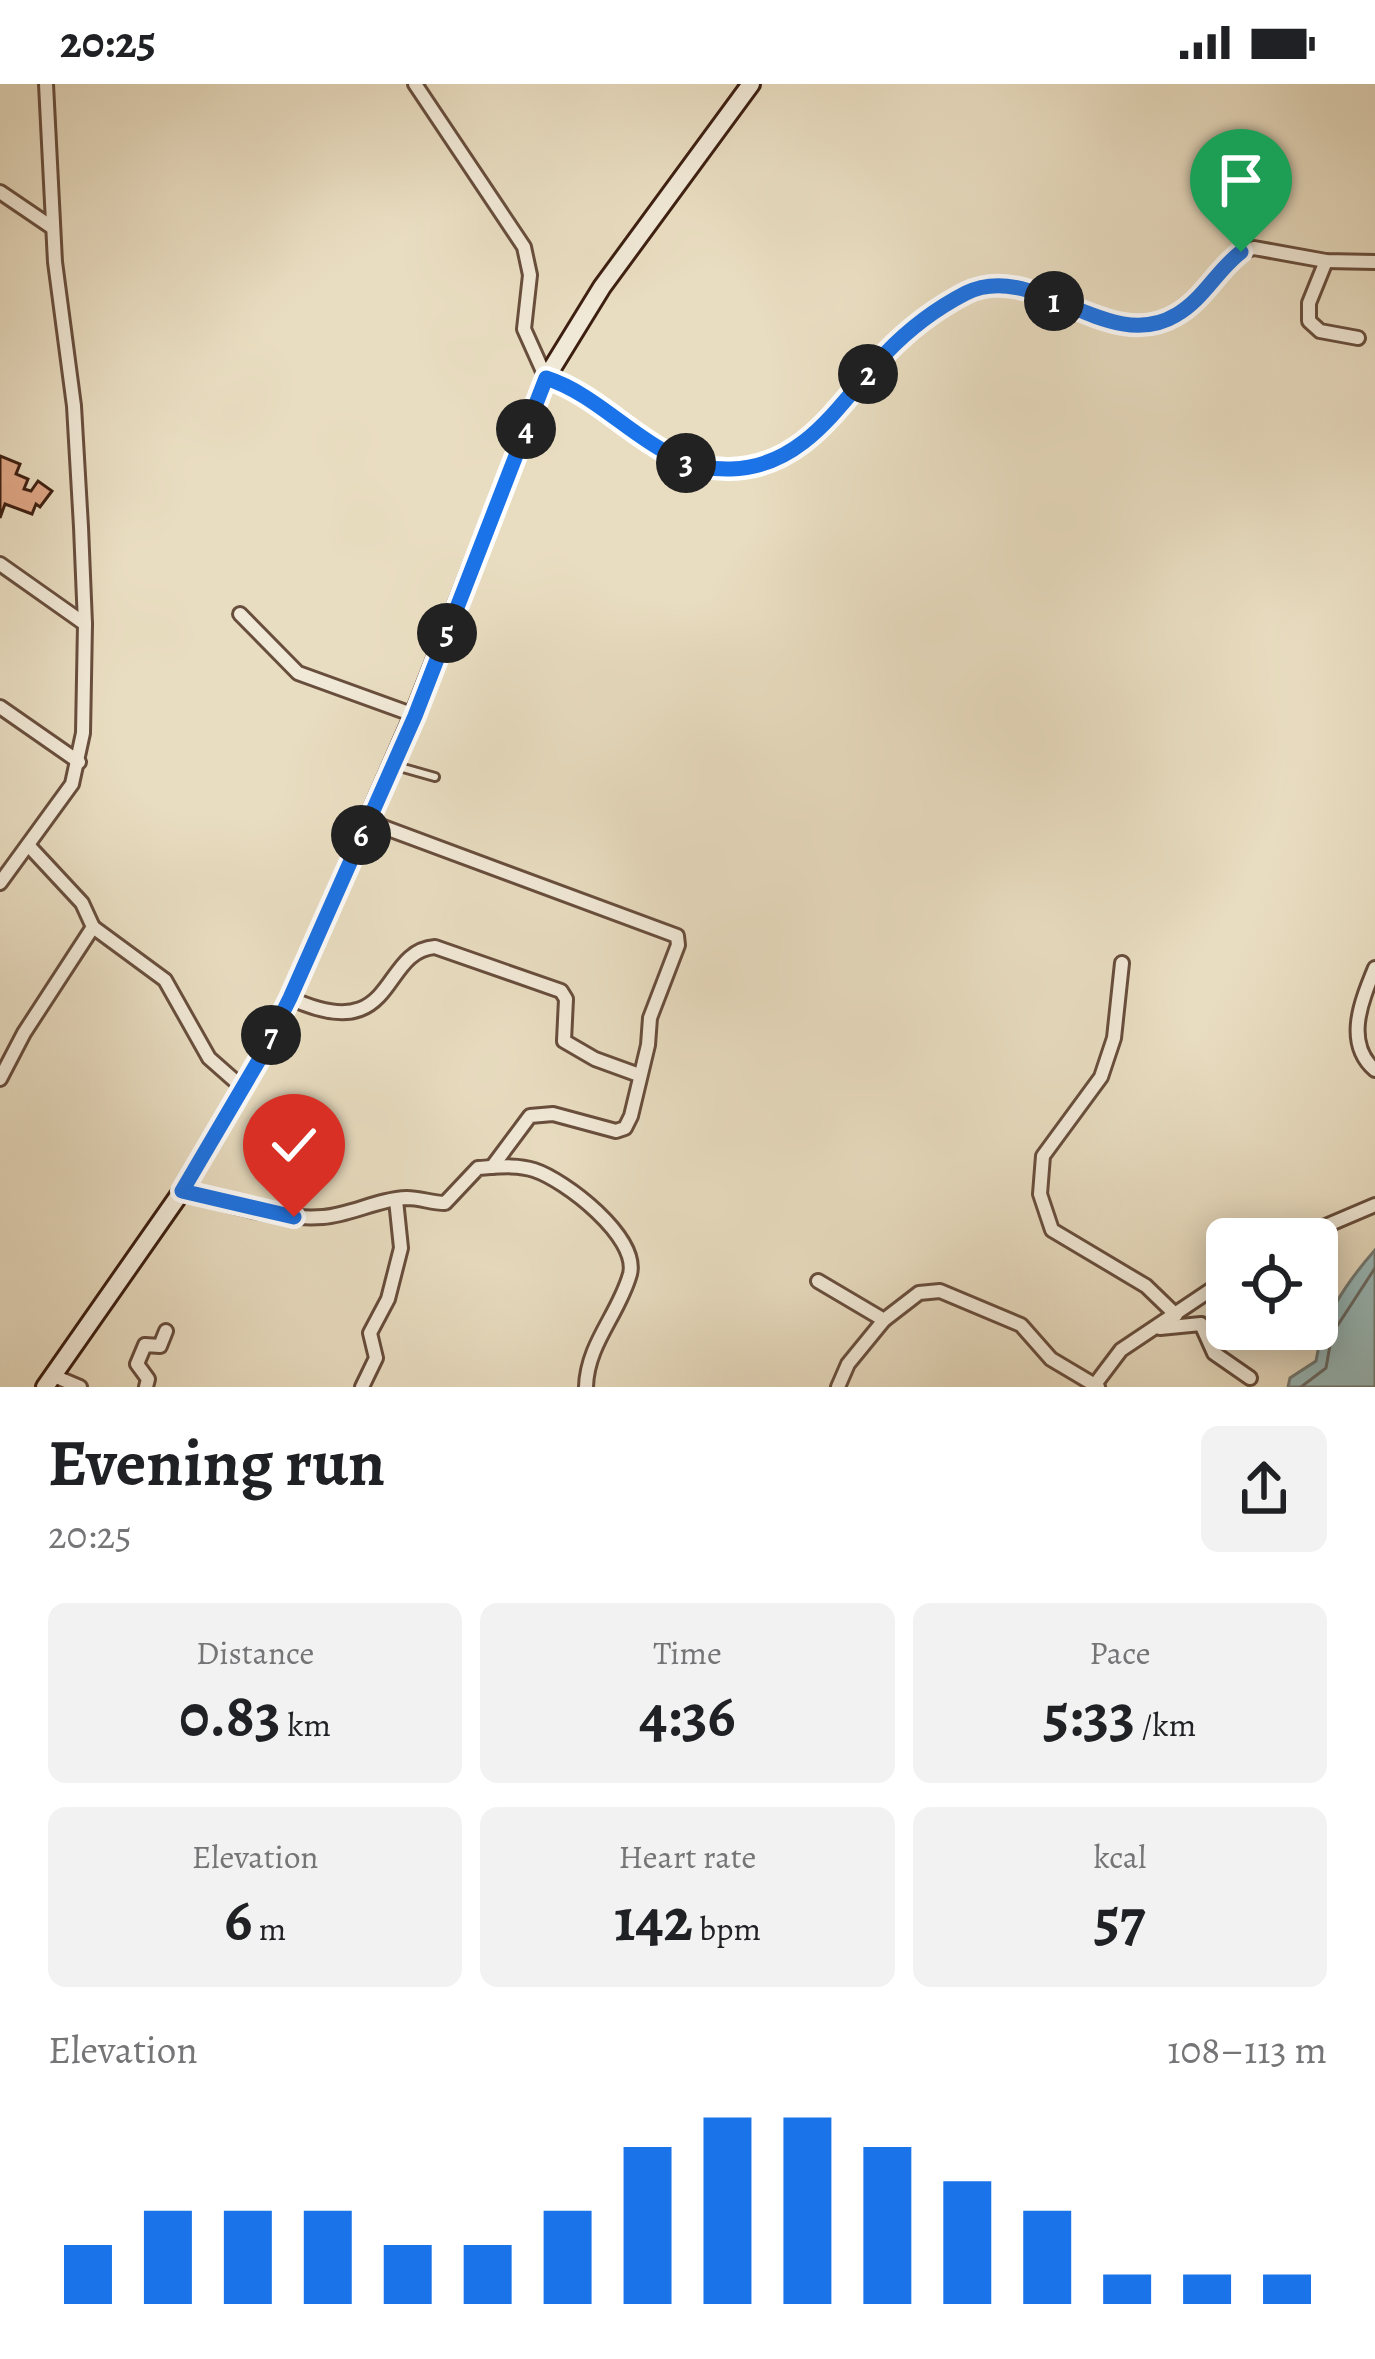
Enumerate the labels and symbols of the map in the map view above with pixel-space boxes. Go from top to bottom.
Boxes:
pin [1190,129,1292,252]
pin: 1 [1024,271,1084,331]
pin: 2 [838,344,898,404]
pin: 4 [496,399,556,459]
pin: 3 [656,433,716,493]
pin: 5 [417,603,477,663]
pin: 6 [331,805,391,865]
pin: 7 [241,1005,301,1065]
pin [243,1094,345,1217]

